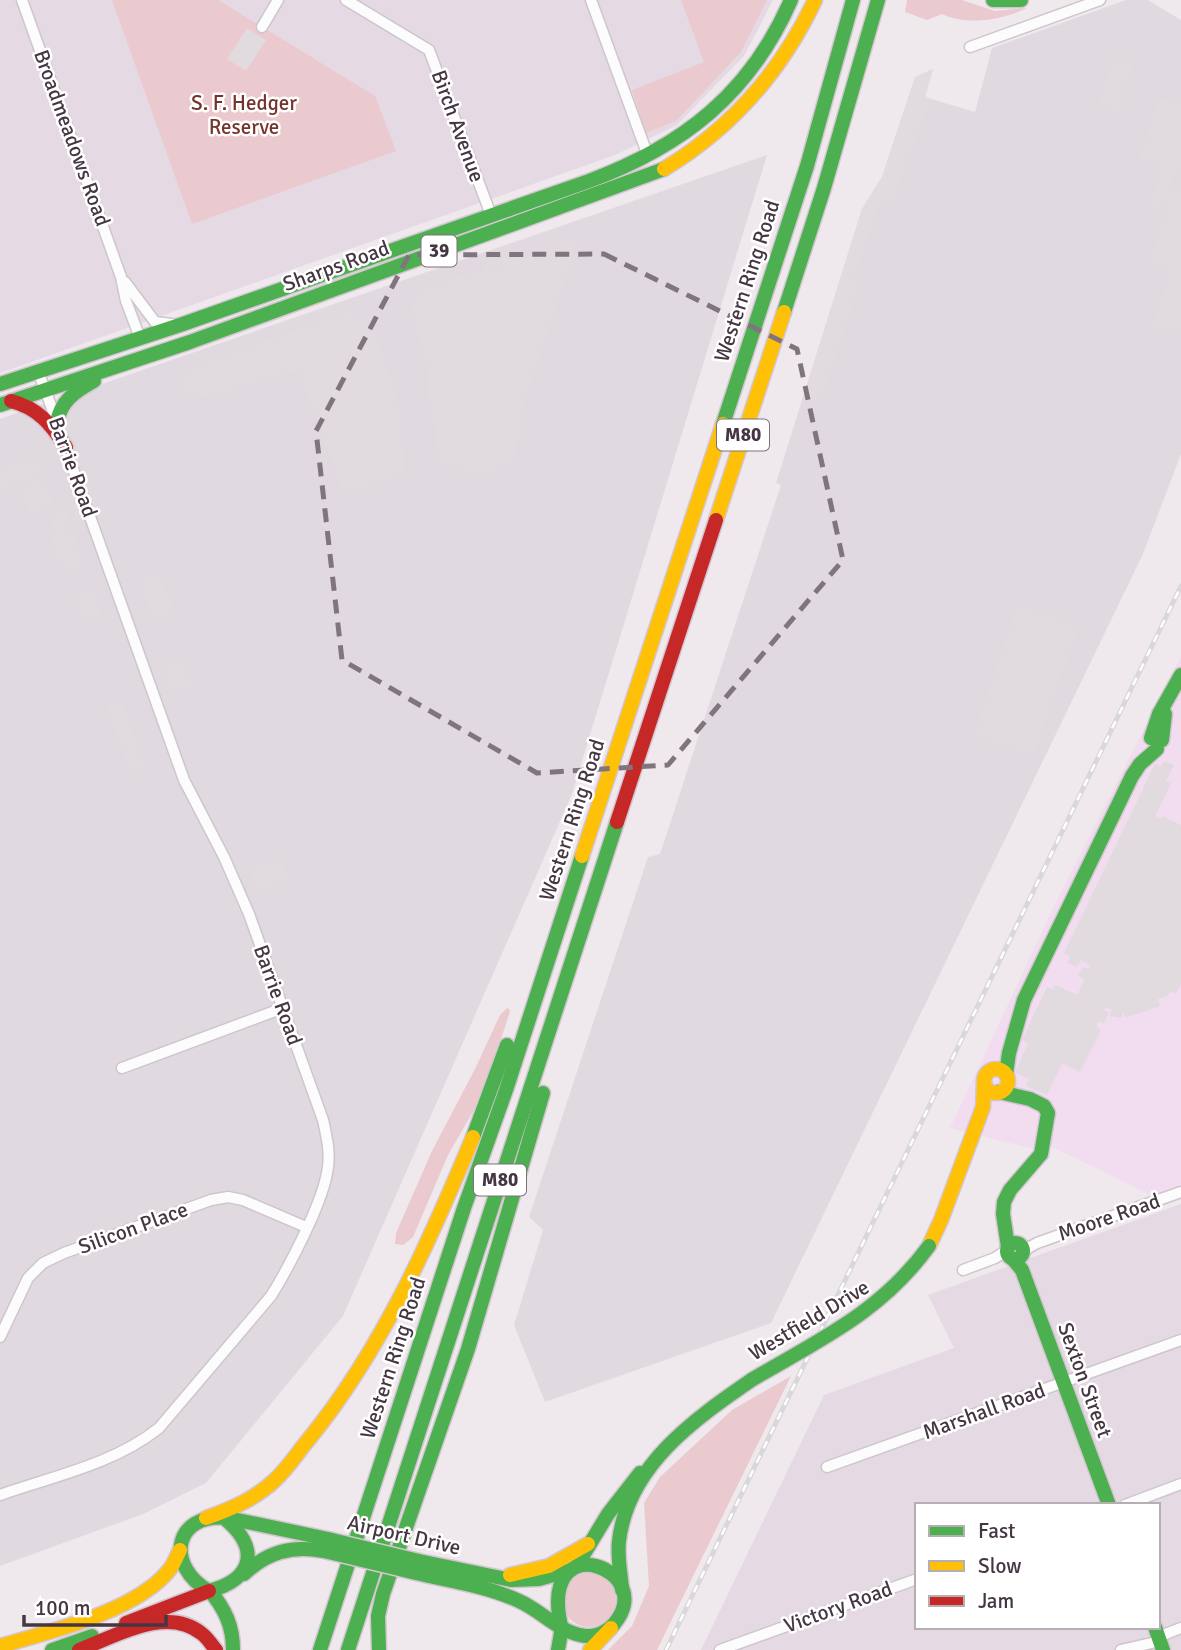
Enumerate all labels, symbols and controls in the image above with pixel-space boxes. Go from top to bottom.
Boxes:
street label: Broadmeadows Road [28,46,116,230]
street label: Birch Avenue [426,66,490,186]
park label: S. F. Hedger Reserve [191,90,297,140]
street label: Western Ring Road [709,197,785,365]
street label: Sharps Road [279,235,393,297]
road number: 39 [422,235,457,266]
street label: Barrie Road [43,413,103,521]
road number: M80 [717,420,769,450]
street label: Western Ring Road [534,736,610,904]
street label: Barrie Road [248,941,308,1049]
road number: M80 [474,1164,526,1196]
street label: Moore Road [1055,1187,1163,1247]
street label: Silicon Place [75,1196,191,1260]
street label: Western Ring Road [355,1274,431,1442]
street label: Westfield Drive [744,1274,874,1366]
street label: Sexton Street [1052,1319,1118,1441]
street label: Marshall Road [919,1377,1049,1445]
legend [915,1503,1160,1629]
street label: Airport Drive [345,1509,463,1561]
text: Fast [978,1518,1015,1544]
text: Slow [978,1553,1022,1579]
street label: Victory Road [780,1575,896,1639]
scale bar [24,1584,166,1628]
text: Jam [978,1588,1014,1614]
text: 100 m [35,1595,90,1621]

